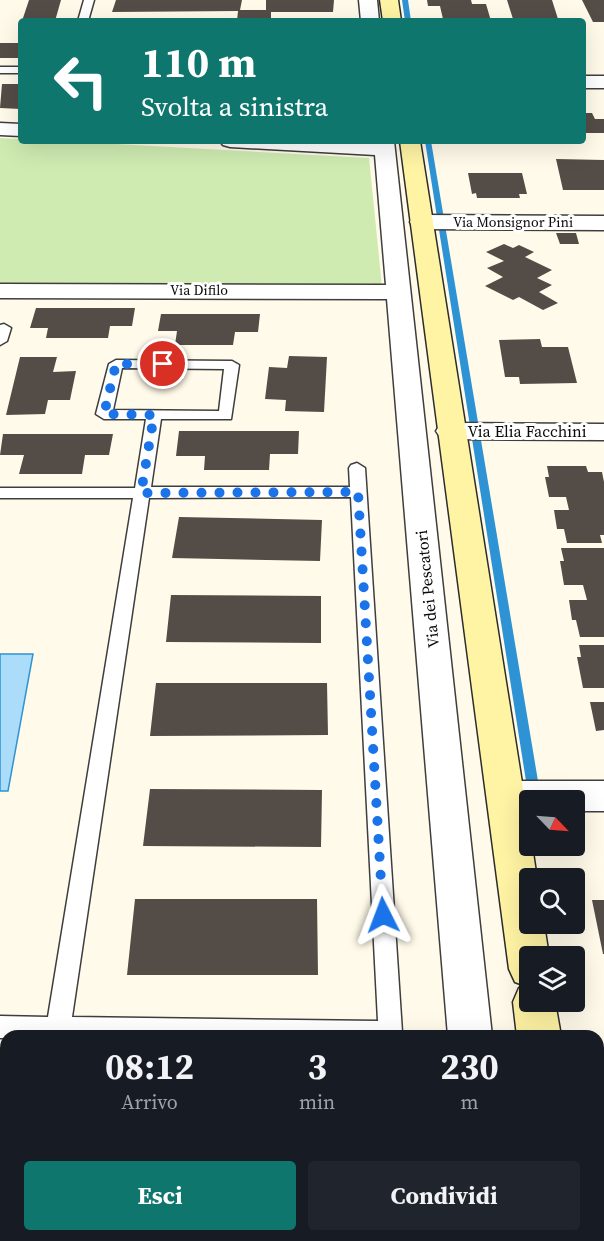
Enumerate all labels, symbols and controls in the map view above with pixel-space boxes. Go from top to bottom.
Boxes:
text: 110 m [141,33,256,91]
icon: left [42,42,120,120]
text: Svolta a sinistra [141,88,328,125]
street label: Via Monsignor Pini [453,212,573,232]
street label: Via Difilo [170,280,228,300]
pin [137,338,188,389]
icon: arrive [146,347,179,380]
street label: Via Elia Facchini [467,420,587,442]
street label: Via dei Pescatori [410,529,444,649]
north arrow [519,790,585,856]
map controls [519,790,585,1012]
button: search [519,868,585,934]
position arrow [351,883,415,947]
button: layers [519,946,585,1012]
text: 08:12 [105,1042,194,1091]
text: 3 [307,1042,327,1091]
text: 230 [440,1042,499,1091]
text: Arrivo [121,1088,178,1116]
text: min [299,1088,335,1116]
text: m [461,1088,479,1116]
button: Esci [24,1161,296,1230]
button: Condividi [308,1161,580,1230]

